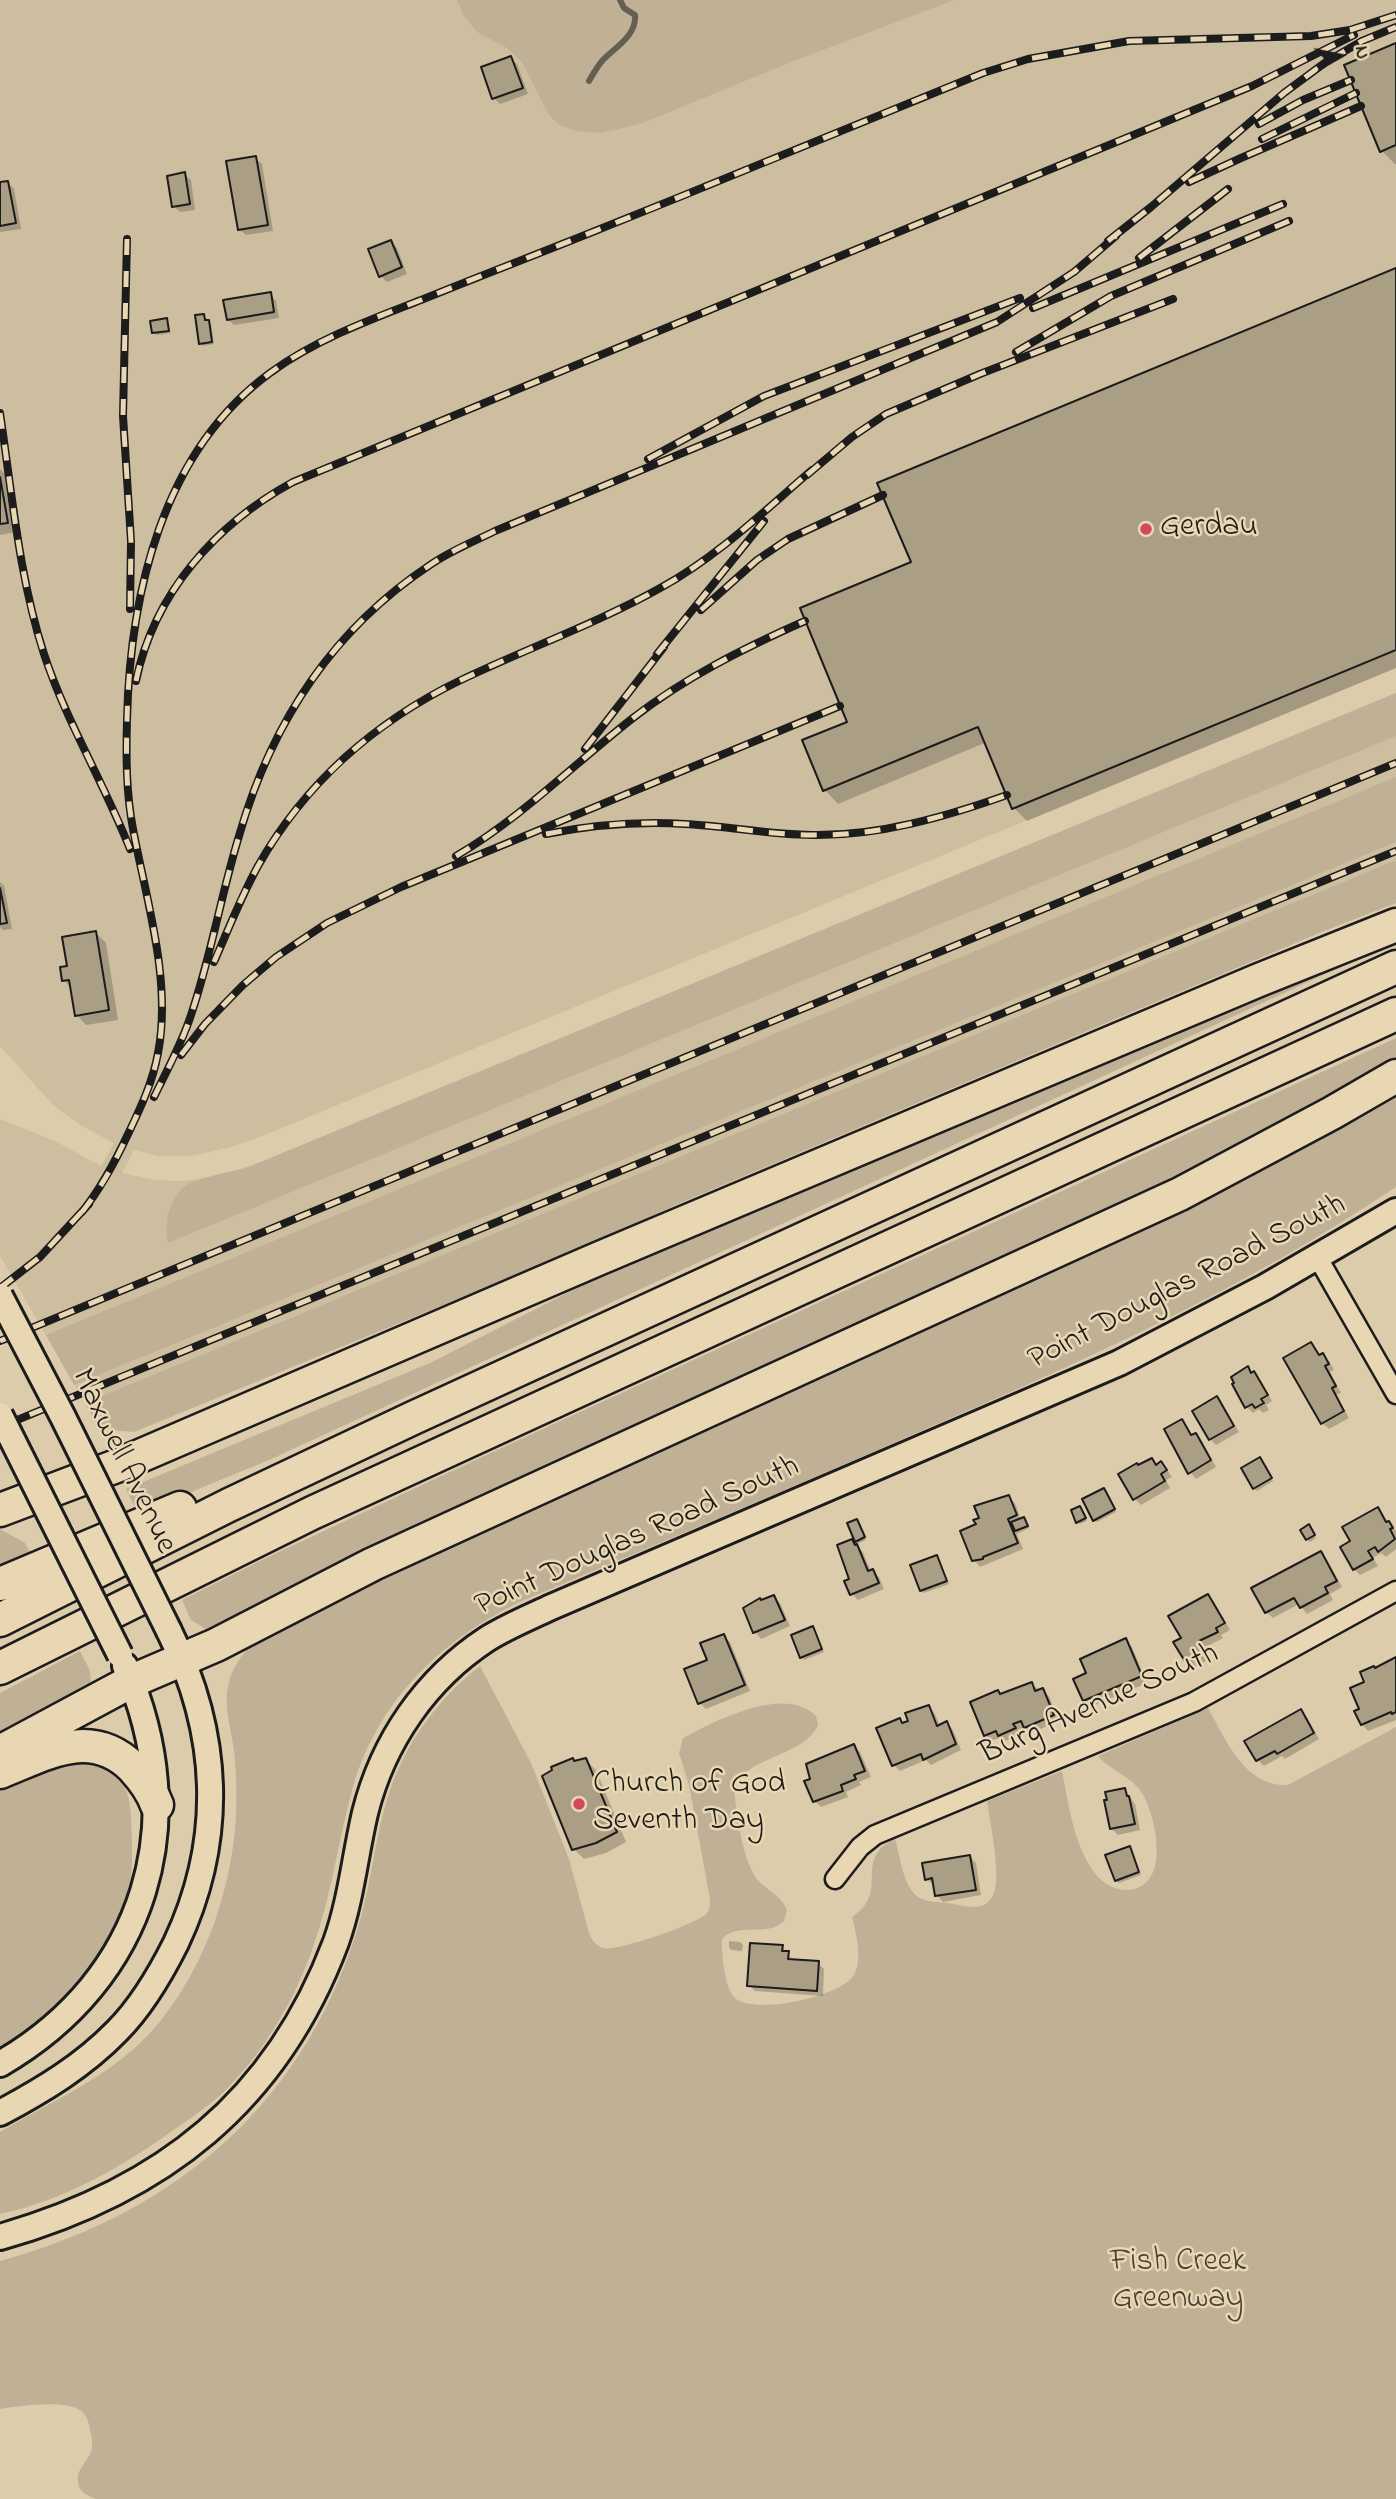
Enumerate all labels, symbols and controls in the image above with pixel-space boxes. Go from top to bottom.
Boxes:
north arrow [1305,21,1375,91]
text: N [1347,44,1376,61]
place label: Gerdau [1160,510,1258,548]
marker: Gerdau [1138,521,1154,537]
street label: Point Douglas Road South [1023,1187,1353,1381]
street label: Maxwell Avenue [61,1363,183,1561]
street label: Point Douglas Road South [470,1449,806,1627]
street label: Burg Avenue South [975,1636,1225,1776]
place label: Church of God Seventh Day [593,1767,785,1842]
marker: Church of God Seventh Day [571,1796,587,1812]
park label: Fish Creek Greenway [1110,2245,1246,2320]

